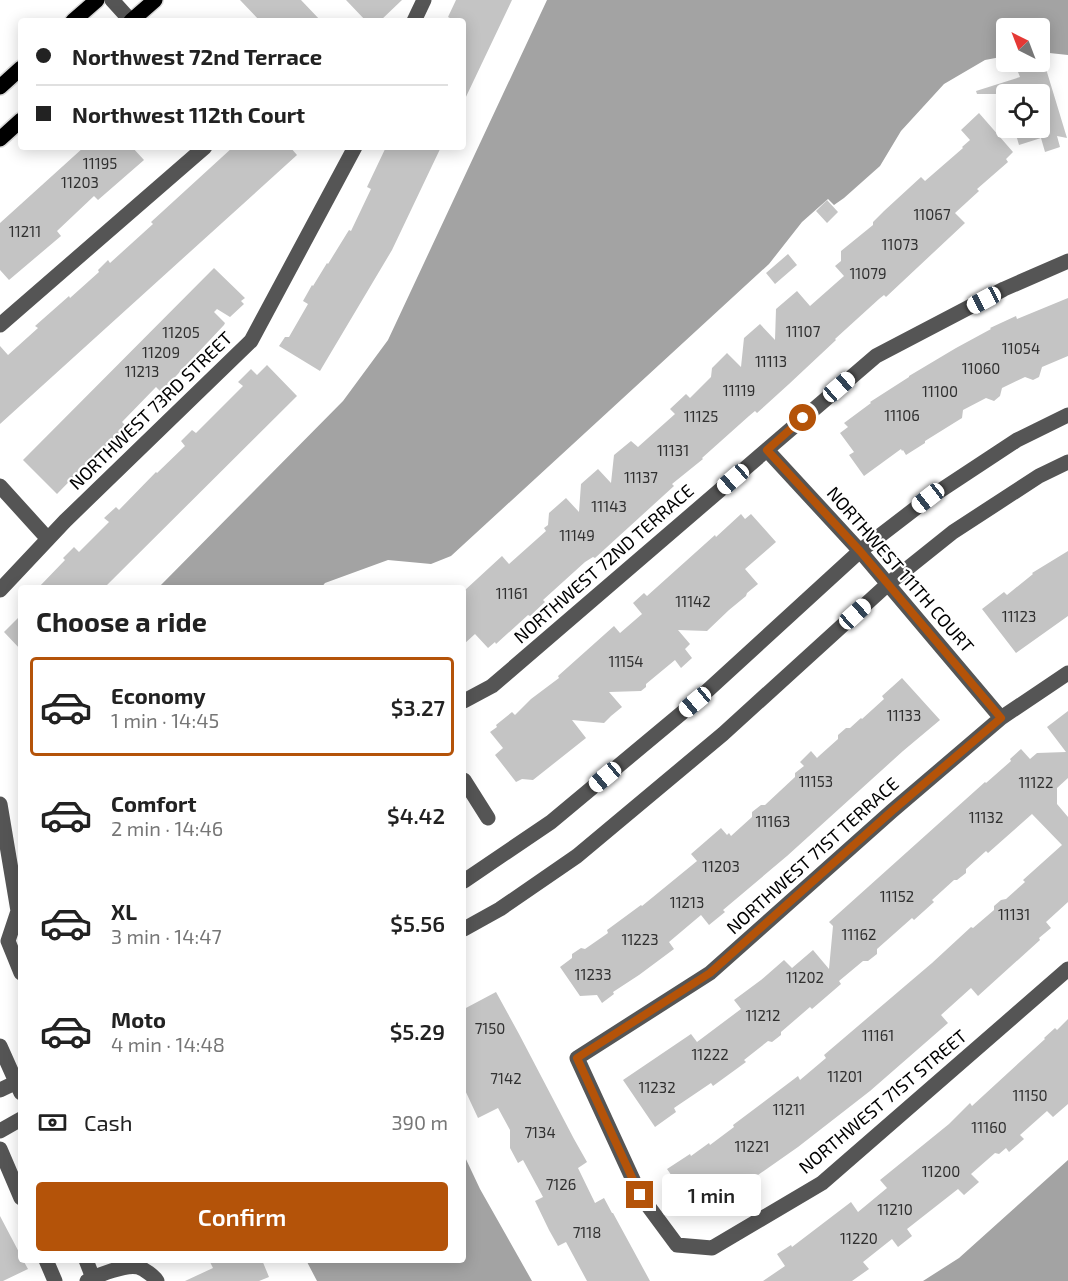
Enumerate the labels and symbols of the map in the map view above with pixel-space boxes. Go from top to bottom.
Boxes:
north arrow [996,18,1050,72]
house number: 11195 [83,154,117,172]
house number: 11203 [61,173,99,191]
house number: 11067 [913,205,951,223]
house number: 11211 [9,222,41,240]
house number: 11073 [881,235,919,253]
house number: 11079 [849,264,887,282]
car [964,284,1004,316]
house number: 11107 [786,322,821,340]
house number: 11205 [162,323,200,341]
street label: NORTHWEST 73RD STREET [64,326,237,494]
house number: 11054 [1002,339,1040,357]
house number: 11209 [142,343,180,361]
house number: 11113 [755,352,787,370]
house number: 11060 [962,359,1000,377]
house number: 11213 [125,362,159,380]
car [820,368,858,406]
house number: 11119 [723,381,755,399]
house number: 11100 [922,382,958,400]
route start [789,404,816,431]
house number: 11106 [884,406,920,424]
house number: 11125 [684,407,718,425]
house number: 11131 [657,441,689,459]
car [714,460,752,498]
house number: 11137 [624,468,658,486]
street label: NORTHWEST 72ND TERRACE [509,479,698,647]
car [908,480,948,516]
street label: NORTHWEST 111TH COURT [823,482,979,657]
house number: 11143 [591,497,627,515]
house number: 11149 [559,526,595,544]
house number: 11161 [496,584,528,602]
house number: 11142 [675,592,711,610]
car [836,595,874,633]
house number: 11123 [1002,607,1036,625]
house number: 11154 [608,652,644,670]
car [675,684,715,720]
house number: 11133 [887,706,921,724]
car [585,759,625,795]
street label: NORTHWEST 71ST TERRACE [722,772,903,938]
house number: 11153 [799,772,833,790]
house number: 11122 [1019,773,1053,791]
house number: 11132 [969,808,1003,826]
house number: 11163 [756,812,790,830]
house number: 11203 [702,857,740,875]
house number: 11152 [880,887,914,905]
house number: 11213 [670,893,704,911]
house number: 11131 [998,905,1030,923]
house number: 11162 [842,925,876,943]
house number: 11223 [621,930,659,948]
house number: 11233 [574,965,612,983]
house number: 11202 [786,968,824,986]
house number: 11212 [746,1006,780,1024]
house number: 7150 [475,1019,505,1037]
street label: NORTHWEST 71ST STREET [794,1024,971,1178]
house number: 11161 [862,1026,894,1044]
house number: 11222 [691,1045,729,1063]
house number: 11201 [827,1067,863,1085]
house number: 7142 [490,1069,522,1087]
house number: 11232 [638,1078,676,1096]
house number: 11150 [1013,1086,1048,1104]
house number: 11211 [773,1100,805,1118]
house number: 11160 [971,1118,1007,1136]
house number: 7134 [524,1123,556,1141]
house number: 11221 [735,1137,769,1155]
house number: 11200 [922,1162,960,1180]
callout: 1 min [661,1174,760,1216]
house number: 7126 [546,1175,576,1193]
route end [626,1181,653,1208]
house number: 11210 [877,1200,913,1218]
house number: 7118 [573,1223,601,1241]
house number: 11220 [840,1229,878,1247]

